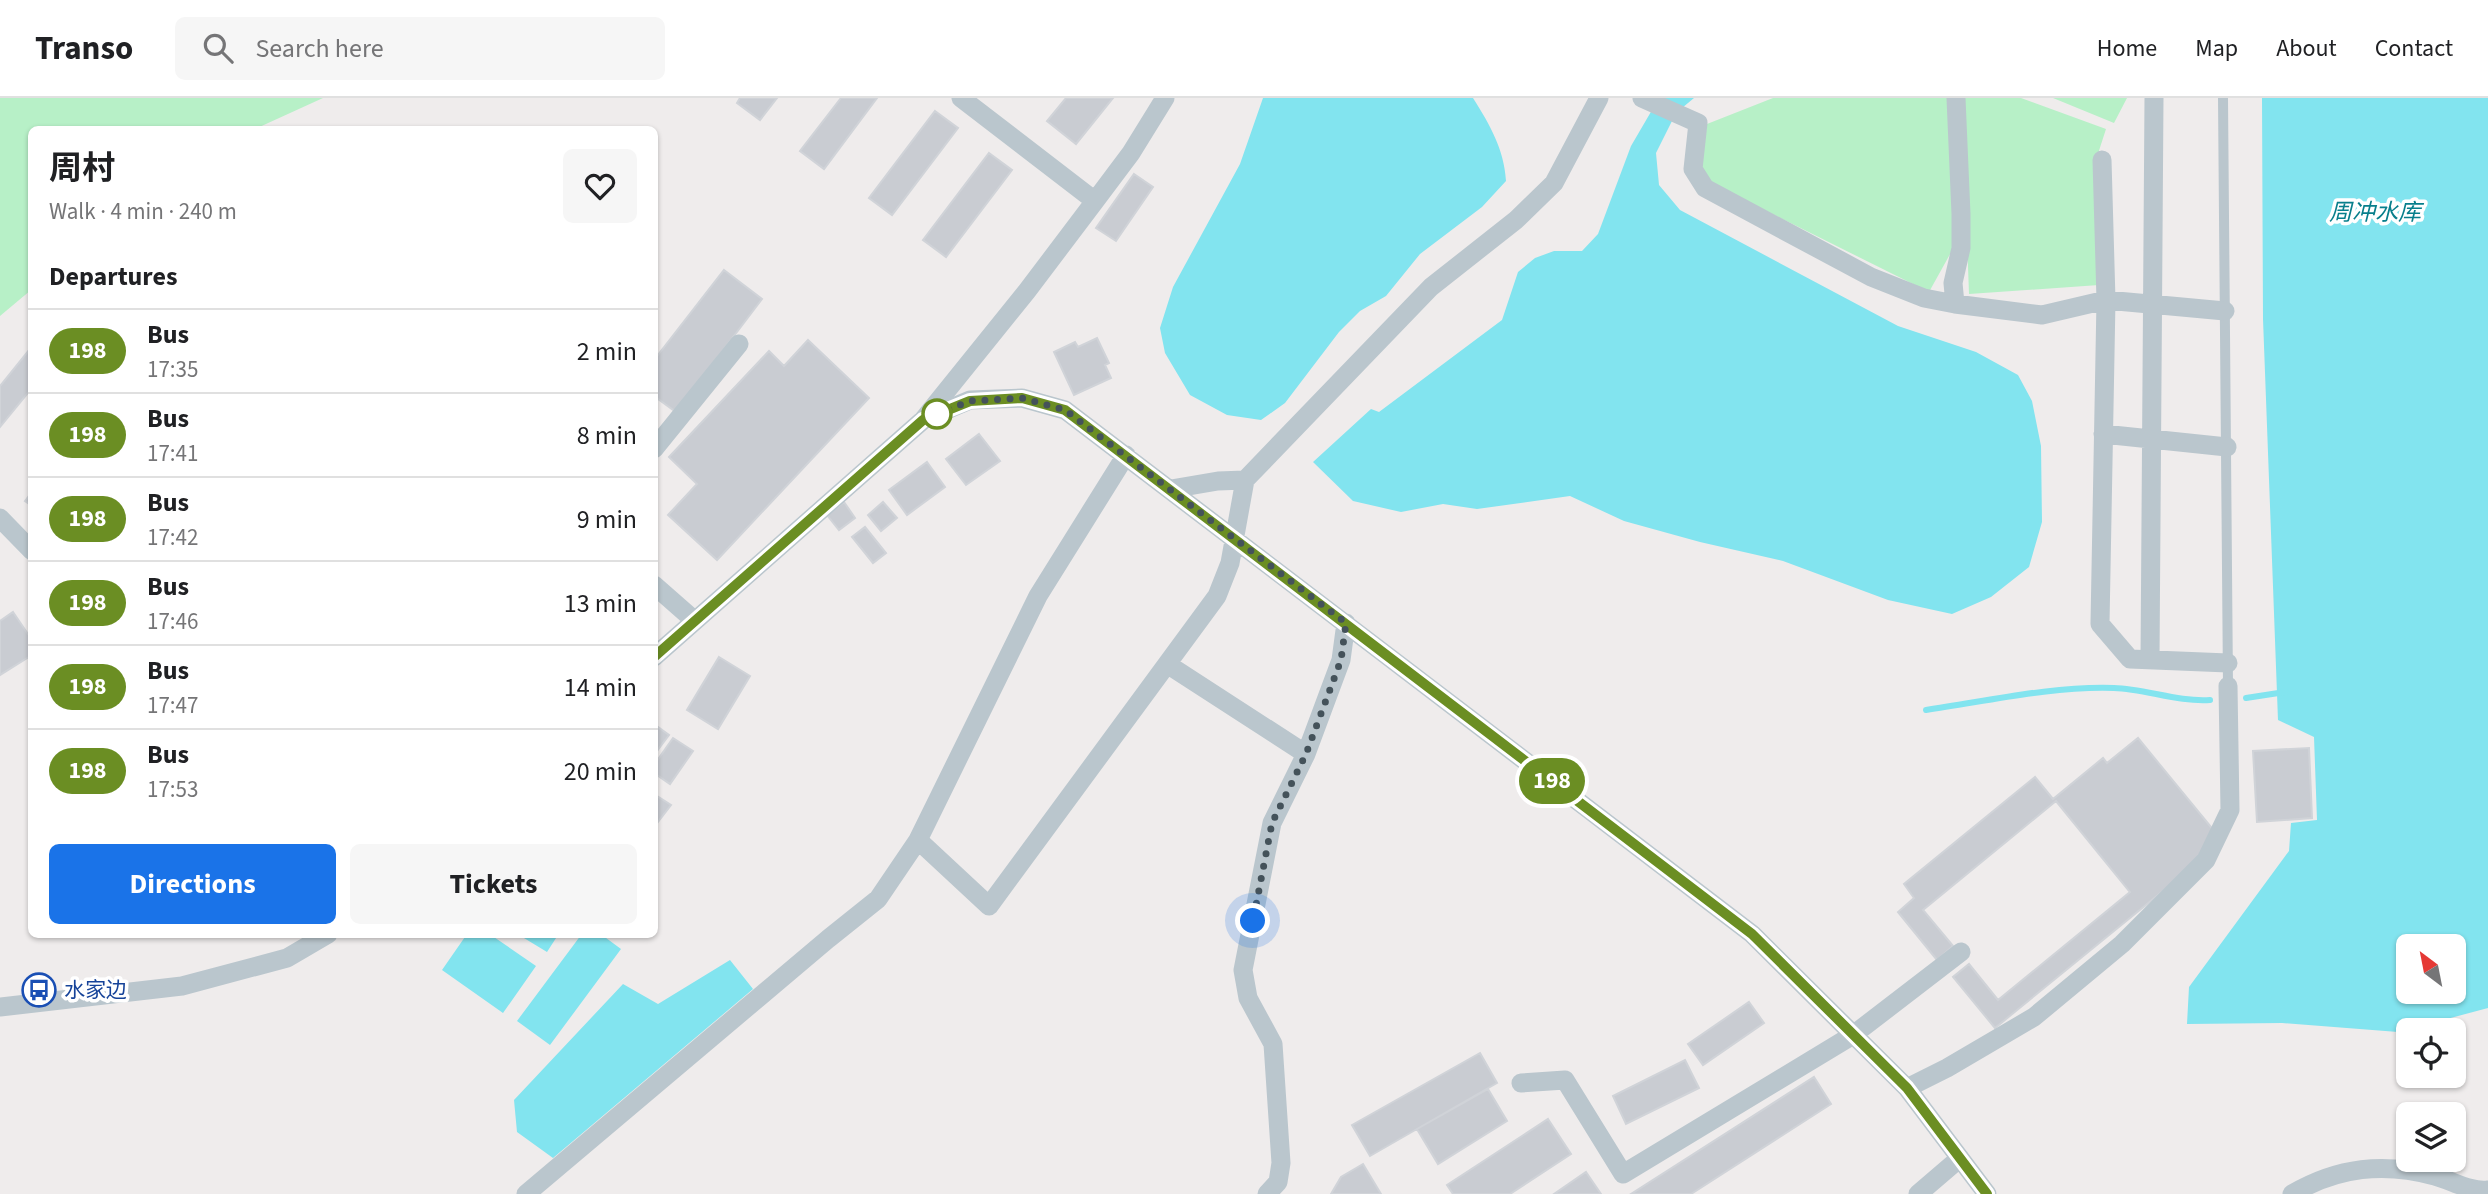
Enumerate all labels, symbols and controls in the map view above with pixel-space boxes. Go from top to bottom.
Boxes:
search box [175,17,665,80]
text: Transo [35,25,133,72]
icon: search [199,29,237,67]
text: Search here [255,30,384,67]
text: Home [2097,31,2157,66]
text: Map [2195,31,2238,66]
text: About [2276,31,2337,66]
text: Contact [2375,31,2453,66]
text: 周村 [49,145,115,192]
button: heart [563,149,637,223]
text: Walk · 4 min · 240 m [49,195,237,228]
water label: 周冲水库 [2329,196,2425,229]
text: Departures [49,258,177,295]
text: Bus [147,316,189,353]
text: 198 [68,333,107,368]
text: 2 min [577,333,637,370]
text: 17:35 [147,353,198,386]
unlabelled marker [922,399,952,429]
text: Bus [147,400,189,437]
text: 198 [68,417,107,452]
text: 8 min [577,417,637,454]
text: 17:41 [147,437,198,470]
text: Bus [147,484,189,521]
text: 198 [68,501,107,536]
text: 9 min [577,501,637,538]
text: 17:42 [147,521,198,554]
text: Bus [147,568,189,605]
text: 198 [68,585,107,620]
text: 13 min [564,585,637,622]
text: 17:46 [147,605,198,638]
text: Bus [147,652,189,689]
text: 198 [68,669,107,704]
text: 14 min [564,669,637,706]
text: 17:47 [147,689,198,722]
text: Bus [147,736,189,773]
text: 198 [68,753,107,788]
text: 20 min [564,753,637,790]
line badge: 198 [1512,758,1592,804]
text: 198 [1533,763,1571,798]
text: 17:53 [147,773,198,806]
button: Directions [49,844,336,924]
button: Tickets [350,844,637,924]
your location [1235,903,1270,938]
north arrow [2396,934,2466,1004]
map controls [2396,934,2466,1172]
bus stop icon: 水家边 [20,971,58,1009]
place label: 水家边 [64,975,127,1005]
button: locate [2396,1018,2466,1088]
button: layers [2396,1102,2466,1172]

